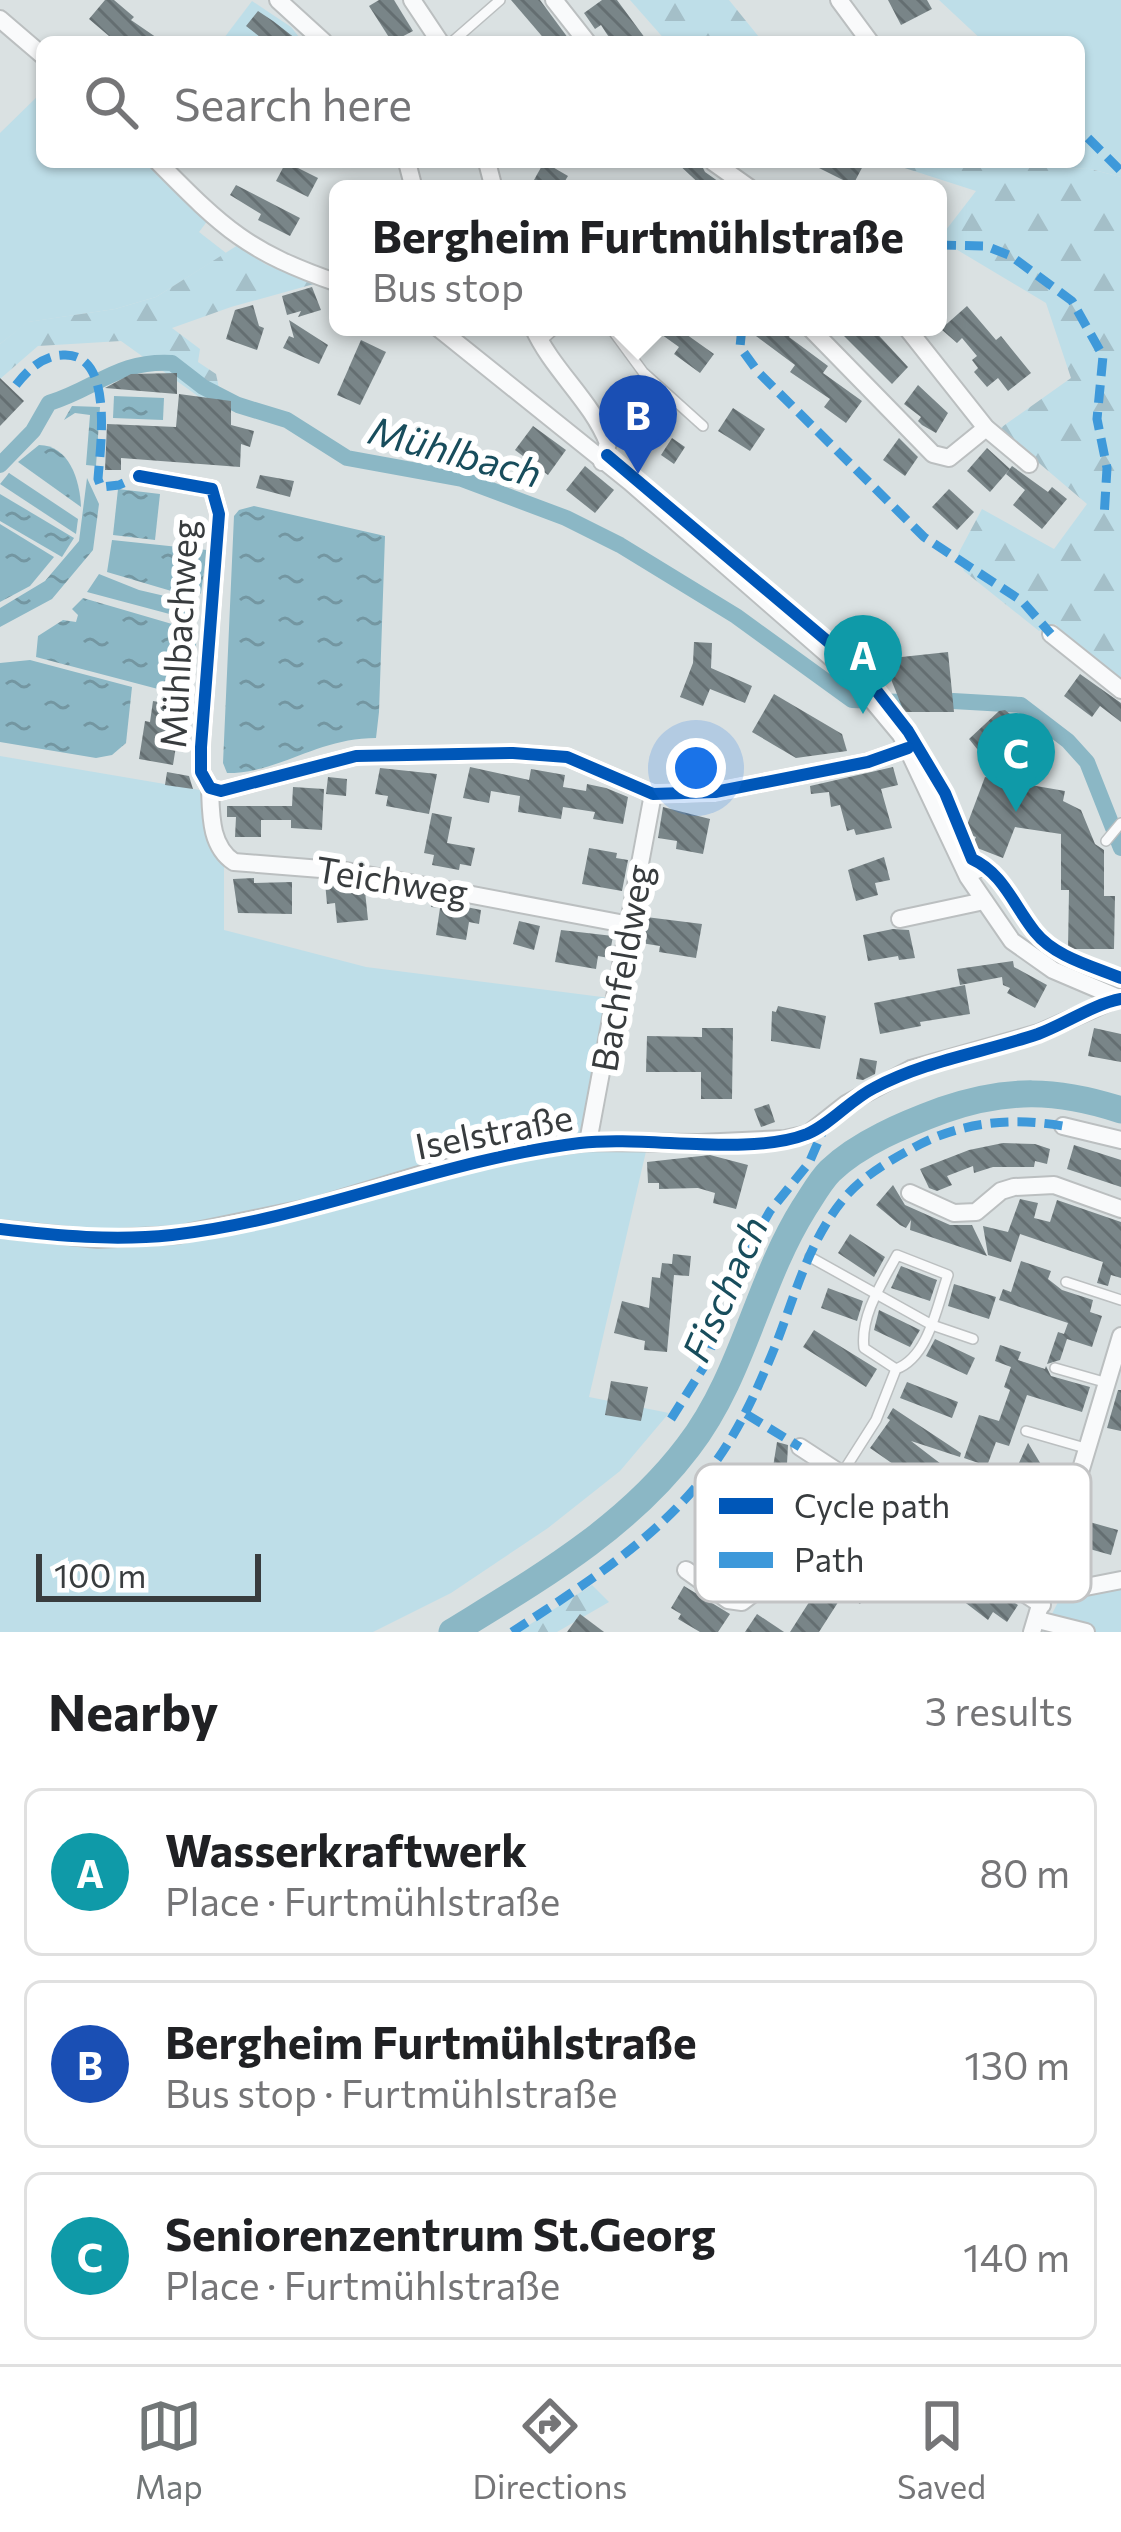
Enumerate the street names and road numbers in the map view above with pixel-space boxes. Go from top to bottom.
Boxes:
street label: Mühlbachweg [149,518,205,749]
street label: Teichweg [313,845,471,913]
street label: Bachfeldweg [580,861,660,1075]
street label: Iselstraße [411,1093,576,1167]

